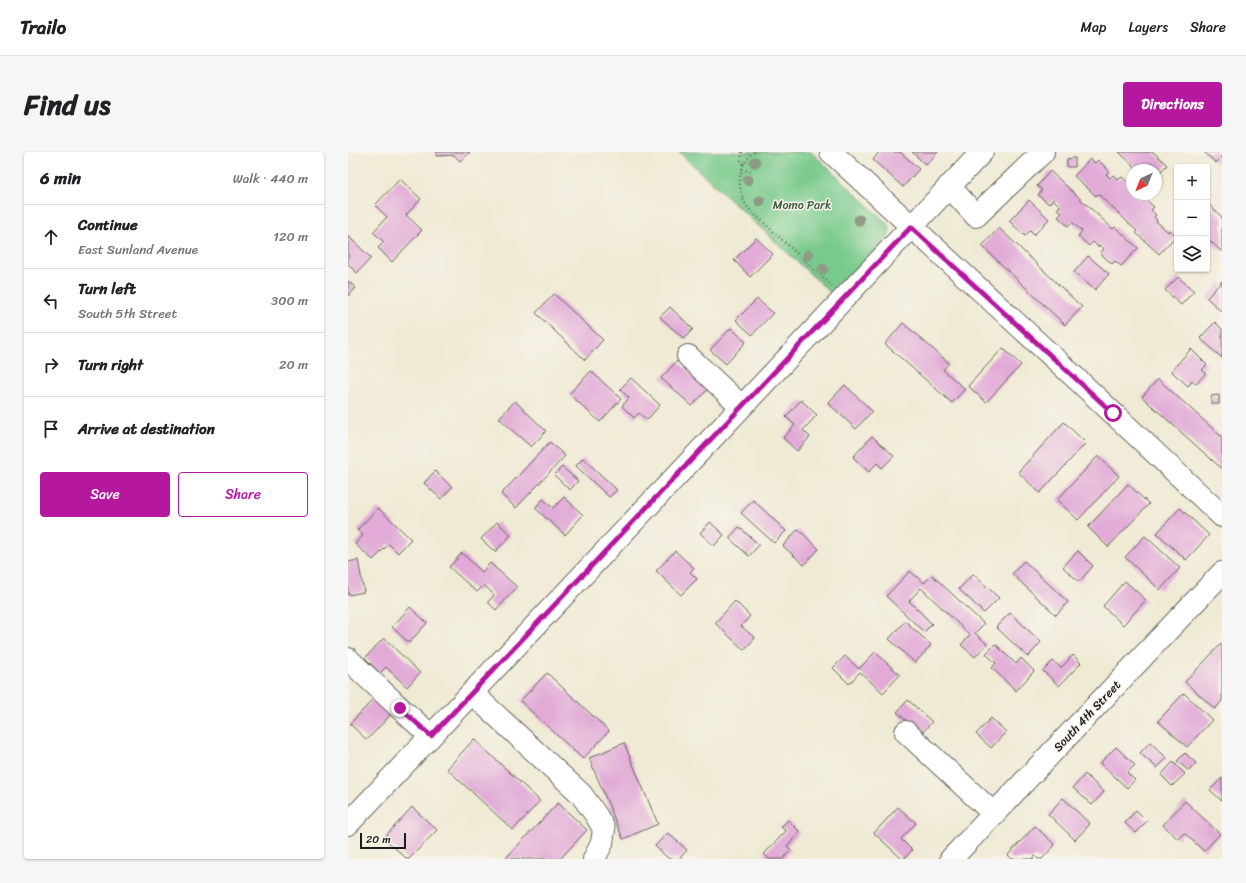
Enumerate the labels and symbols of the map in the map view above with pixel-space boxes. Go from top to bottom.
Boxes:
north arrow [1126,164,1162,200]
park label: Momo Park [773,194,831,216]
route start [1104,404,1122,422]
street label: South 4th Street [1048,675,1126,757]
route end [391,699,409,717]
scale bar [360,831,406,850]

